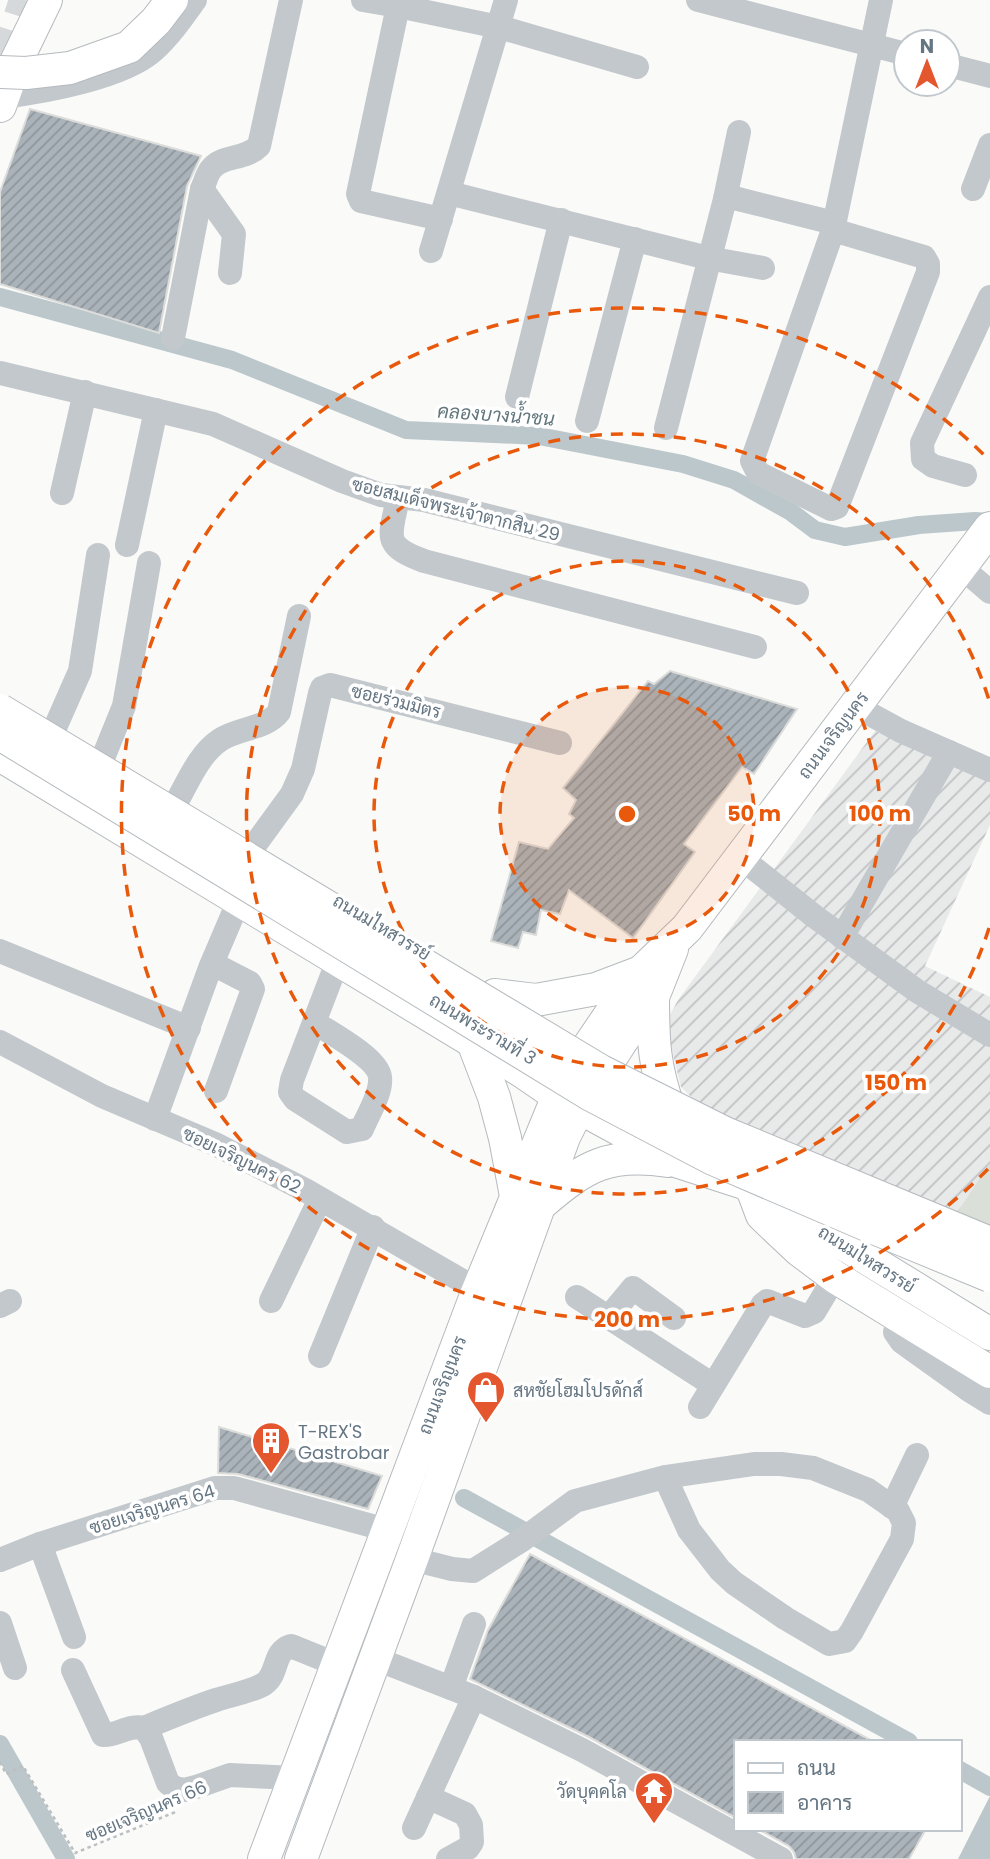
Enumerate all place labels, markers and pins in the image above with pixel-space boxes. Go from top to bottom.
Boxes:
centre of rings [615,802,639,826]
shop icon: สหชัยโฮมโปรดักส์ [465,1369,507,1424]
place label: สหชัยโฮมโปรดักส์ [513,1378,643,1403]
place label: T-REX'S Gastrobar [298,1419,390,1465]
building icon: T-REX'S Gastrobar [250,1420,292,1475]
temple icon: วัดบุคคโล [633,1770,675,1825]
place label: วัดบุคคโล [557,1779,627,1804]

